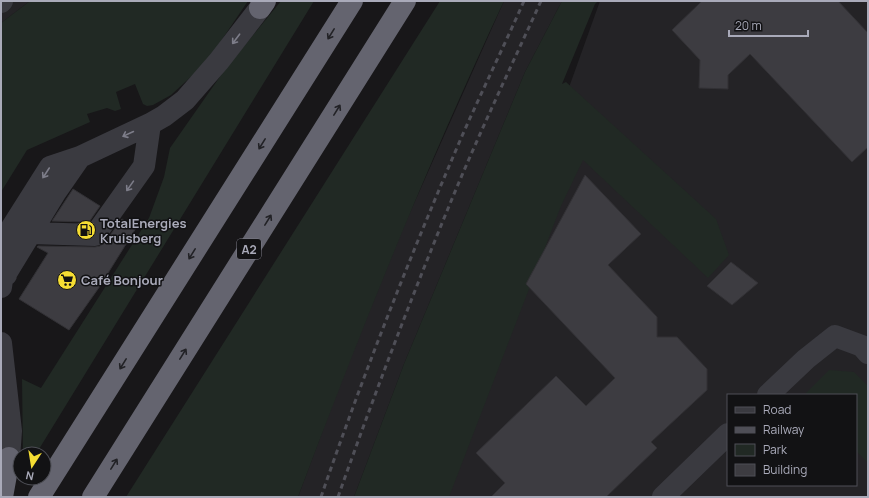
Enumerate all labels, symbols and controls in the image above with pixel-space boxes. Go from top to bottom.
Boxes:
scale bar [729,12,808,38]
text: 20 m [735,17,762,34]
one-way arrow [327,28,335,39]
one-way arrow [232,33,240,44]
one-way arrow [333,104,341,116]
one-way arrow [123,131,135,139]
one-way arrow [257,138,265,150]
one-way arrow [42,167,50,178]
one-way arrow [126,181,134,192]
place label: TotalEnergies Kruisberg [100,214,187,247]
one-way arrow [264,214,272,226]
fuel station icon: TotalEnergies Kruisberg [75,219,97,241]
road number: A2 [237,239,261,259]
one-way arrow [188,248,196,260]
supermarket icon: Café Bonjour [56,269,78,291]
place label: Café Bonjour [81,271,163,289]
one-way arrow [180,348,188,360]
one-way arrow [119,358,127,369]
legend [727,394,857,486]
text: Road [763,401,791,418]
text: Railway [763,421,805,438]
text: Park [763,441,788,458]
north arrow [12,446,52,486]
one-way arrow [110,459,118,470]
text: Building [763,461,807,478]
text: N [24,468,35,484]

